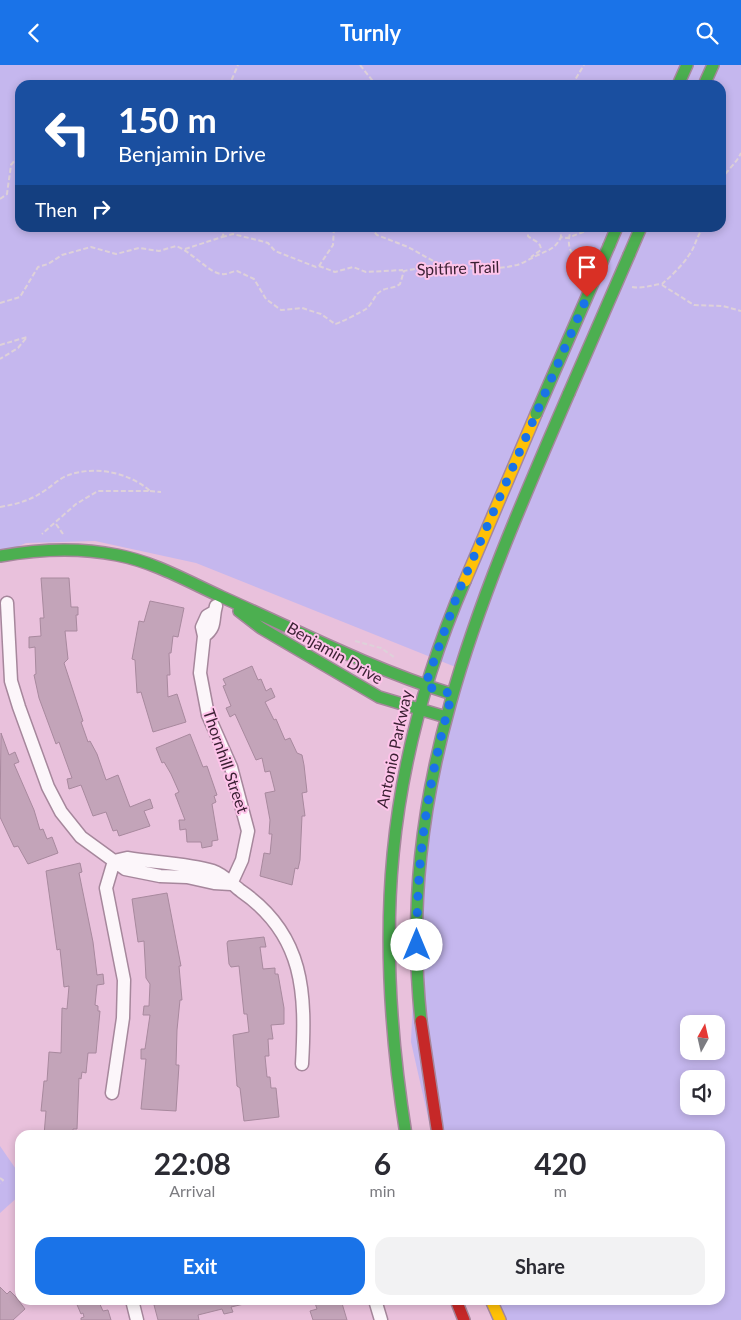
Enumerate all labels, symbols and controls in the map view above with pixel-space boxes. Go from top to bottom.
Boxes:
icon: back [20,19,48,47]
text: Turnly [340,19,401,46]
icon: search [693,19,721,47]
text: 150 m [118,98,217,140]
icon: left [35,100,100,165]
text: Benjamin Drive [118,140,266,167]
icon: right [87,195,115,223]
text: Then [35,198,77,221]
pin [566,246,608,297]
icon: arrive [573,253,601,281]
street label: Spitfire Trail [416,257,500,278]
street label: Benjamin Drive [284,617,387,688]
street label: Antonio Parkway [372,687,415,810]
street label: Thornhill Street [200,706,253,816]
position arrow [390,918,442,970]
north arrow [680,1015,725,1060]
map controls [680,1015,725,1115]
button: sound [680,1070,725,1115]
text: 22:08 [154,1145,231,1181]
text: 6 [374,1145,391,1181]
text: 420 [534,1145,586,1181]
text: Arrival [169,1181,215,1200]
text: min [370,1181,396,1200]
text: m [554,1181,567,1200]
button: Exit [35,1237,365,1295]
button: Share [375,1237,705,1295]

